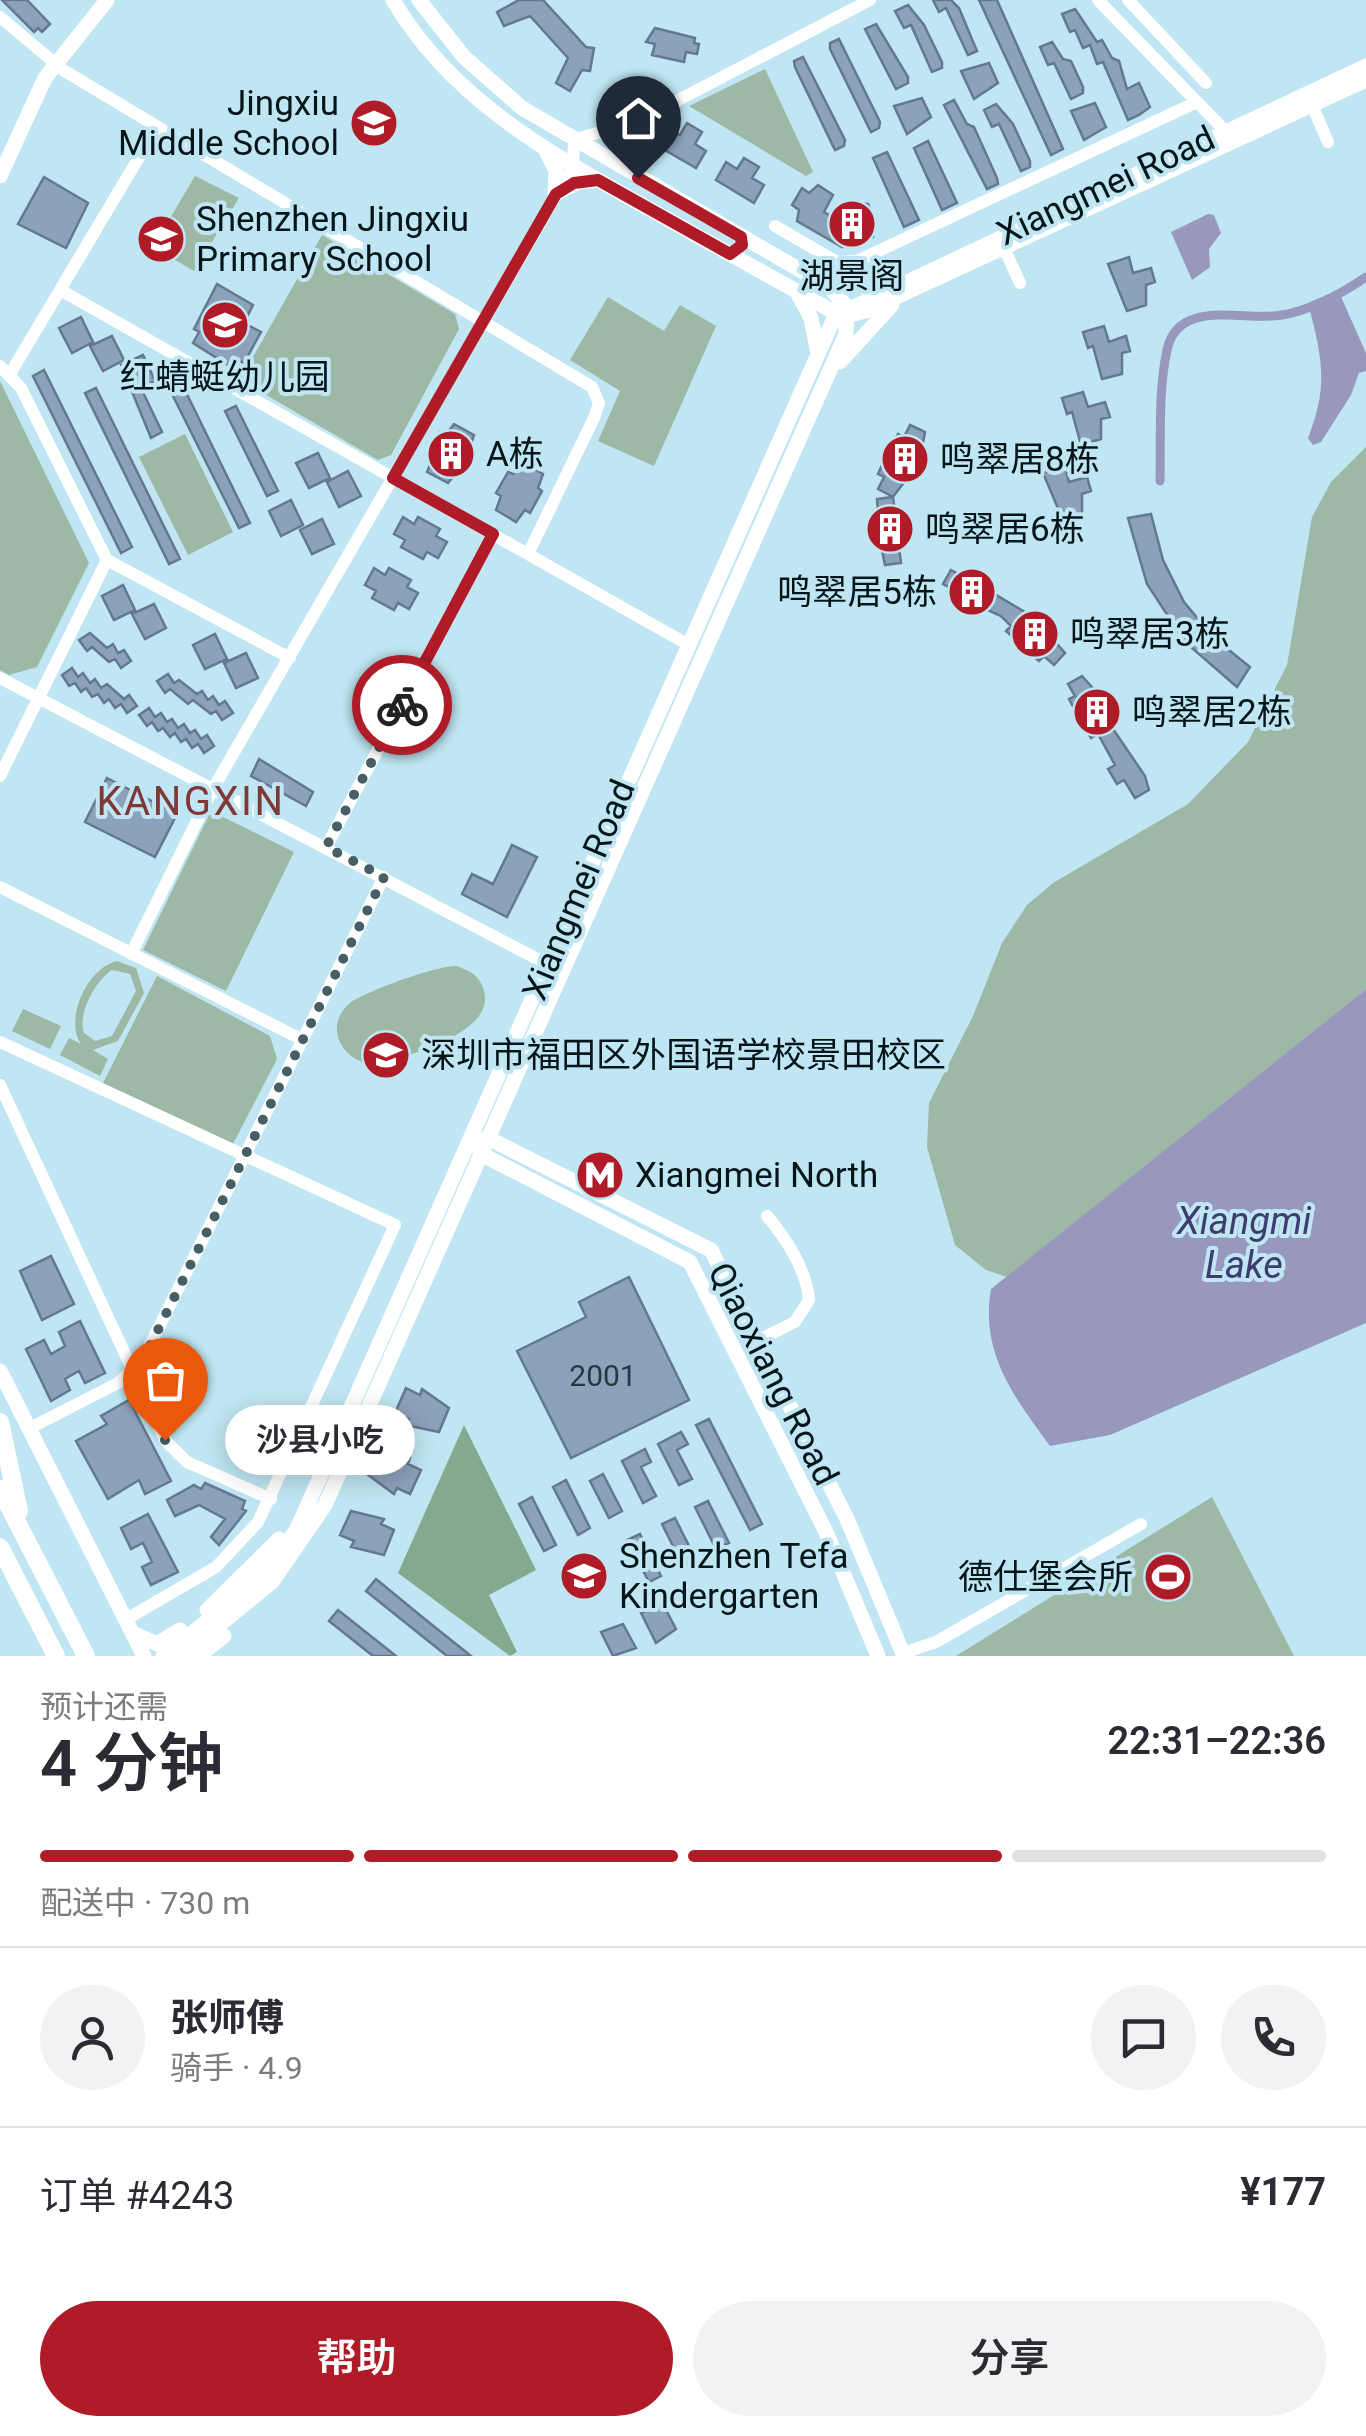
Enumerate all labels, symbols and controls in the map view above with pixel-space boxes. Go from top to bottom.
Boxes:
pin [596,76,681,179]
place label: Jingxiu Middle School [118,83,339,164]
icon: home [611,91,666,146]
school or university icon: Jingxiu Middle School [348,97,400,149]
street label: Xiangmei Road [991,118,1221,254]
building icon: 湖景阁 [826,198,878,250]
place label: Shenzhen Jingxiu Primary School [196,199,469,280]
school or university icon: Shenzhen Jingxiu Primary School [135,213,187,265]
place label: 湖景阁 [799,256,905,297]
school or university icon: 红蜻蜓幼儿园 [199,299,251,351]
place label: 红蜻蜓幼儿园 [120,357,330,398]
building icon: A栋 [425,428,477,480]
building icon: 鸣翠居8栋 [879,433,931,485]
place label: A栋 [486,434,544,475]
place label: 鸣翠居8栋 [940,439,1100,480]
building icon: 鸣翠居6栋 [864,503,916,555]
place label: 鸣翠居6栋 [925,509,1085,550]
building icon: 鸣翠居5栋 [946,566,998,618]
place label: 鸣翠居5栋 [777,572,937,613]
building icon: 鸣翠居3栋 [1009,608,1061,660]
place label: 鸣翠居3栋 [1070,614,1230,655]
courier [352,655,452,755]
icon: bike [375,678,430,733]
building icon: 鸣翠居2栋 [1071,686,1123,738]
place label: 鸣翠居2栋 [1132,692,1292,733]
street label: Xiangmei Road [514,774,644,1006]
district label: KANGXIN [97,778,285,825]
school or university icon: 深圳市福田区外国语学校景田校区 [360,1029,412,1081]
place label: 深圳市福田区外国语学校景田校区 [421,1035,946,1076]
metro station icon: Xiangmei North [574,1149,626,1201]
place label: Xiangmei North [635,1155,878,1196]
water label: Xiangmi Lake [1176,1199,1311,1287]
street label: Qiaoxiang Road [699,1256,847,1492]
pin [123,1338,208,1441]
icon: bag [138,1353,193,1408]
house number: 2001 [569,1358,637,1393]
callout: 沙县小吃 [225,1405,415,1475]
text: 沙县小吃 [256,1421,384,1459]
place label: Shenzhen Tefa Kindergarten [619,1536,848,1617]
school or university icon: Shenzhen Tefa Kindergarten [558,1550,610,1602]
sports icon: 德仕堡会所 [1142,1551,1194,1603]
place label: 德仕堡会所 [958,1557,1133,1598]
text: 预计还需 [40,1688,168,1726]
text: 22:31–22:36 [1107,1719,1326,1763]
text: 4 分钟 [40,1726,223,1802]
text: 配送中 · 730 m [40,1884,250,1922]
button: person [40,1985,145,2090]
button: chat [1091,1985,1196,2090]
button: phone [1221,1985,1326,2090]
text: 张师傅 [170,1996,284,2040]
text: 骑手 · 4.9 [170,2049,303,2087]
text: ¥177 [1240,2170,1326,2214]
text: 订单 #4243 [40,2174,234,2218]
button: 帮助 [40,2301,673,2416]
button: 分享 [693,2301,1326,2416]

